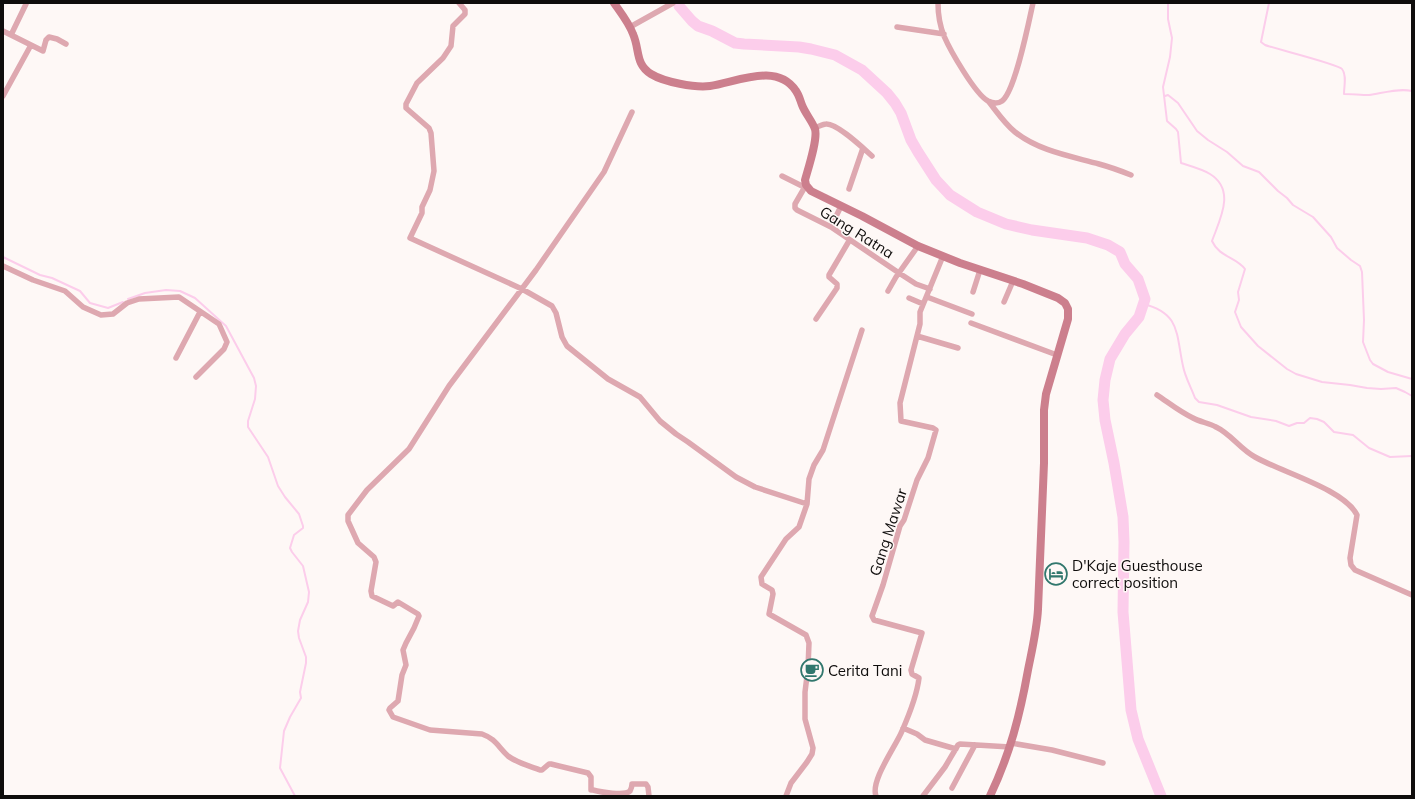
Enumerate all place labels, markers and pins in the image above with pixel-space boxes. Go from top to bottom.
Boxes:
place label: D'Kaje Guesthouse correct position [1072,556,1203,592]
hotel icon: D'Kaje Guesthouse correct position [1043,561,1069,587]
cafe icon: Cerita Tani [799,657,825,683]
place label: Cerita Tani [828,661,902,680]

